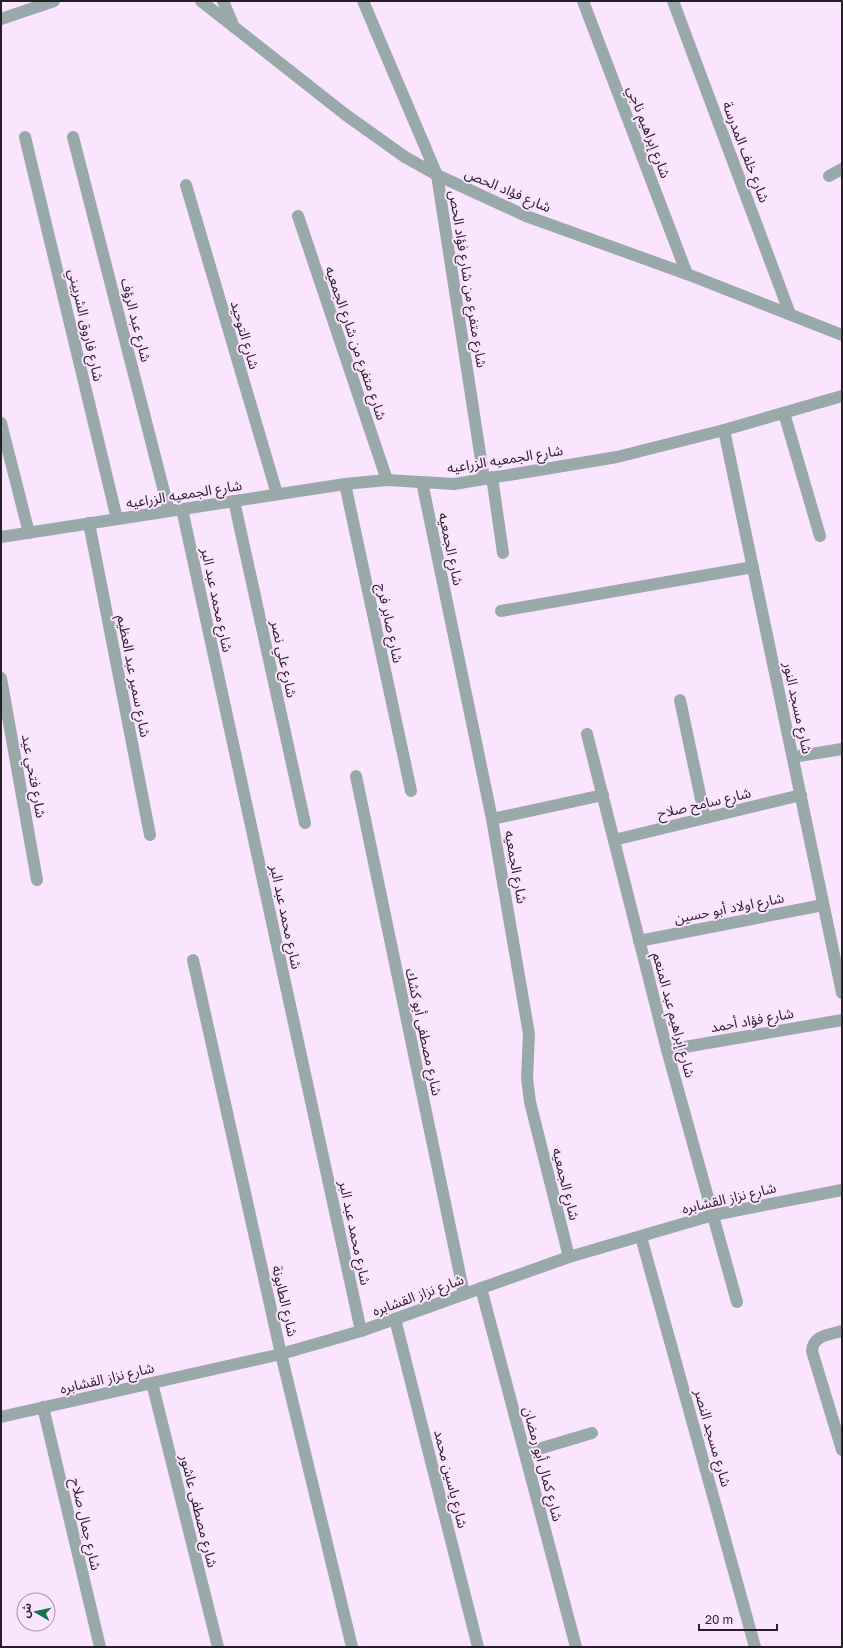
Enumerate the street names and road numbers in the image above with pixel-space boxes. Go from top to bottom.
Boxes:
street label: شارع إبراهيم ناجي [621,83,675,182]
street label: شارع خلف المدرسة [717,99,774,206]
street label: شارع فؤاد الحص [461,164,554,218]
street label: شارع متفرع من شارع فؤاد الحص [443,189,491,369]
street label: شارع متفرع من شارع الجمعيه [319,264,391,423]
street label: شارع فاروق الشربيني [62,267,108,384]
street label: شارع عبد الرؤف [115,276,155,364]
street label: شارع التوحيد [225,299,263,372]
street label: شارع الجمعيه الزراعيه [446,441,565,479]
street label: شارع الجمعيه الزراعيه [125,476,244,514]
street label: شارع الجمعيه [433,511,468,588]
street label: شارع محمد عبد البر [195,545,237,654]
street label: شارع صابر فرج [371,581,407,665]
street label: شارع سمير عبد العظيم [111,613,155,739]
street label: شارع علي نصر [265,618,301,700]
street label: شارع مسجد النور [777,659,817,756]
street label: شارع فتحي عيد [16,733,50,820]
street label: شارع سامح صلاح [655,783,753,824]
street label: شارع الجمعيه [499,829,531,905]
street label: شارع محمد عبد البر [264,862,306,971]
street label: شارع اولاد أبو حسين [673,889,786,929]
street label: شارع إبراهيم عبد المنعم [647,950,699,1080]
street label: شارع مصطفى أبو كشك [400,967,446,1098]
street label: شارع فؤاد أحمد [709,1004,795,1038]
street label: شارع الجمعيه [546,1146,584,1223]
street label: شارع محمد عبد البر [333,1178,375,1287]
street label: شارع نزاز القشابره [680,1178,778,1220]
street label: شارع الطابونة [266,1264,302,1339]
street label: شارع نزاز القشابره [370,1270,467,1322]
street label: شارع نزاز القشابره [58,1358,156,1400]
street label: شارع مسجد النصر [688,1386,736,1489]
street label: شارع كمال أبو رمضان [517,1405,567,1524]
street label: شارع ياسين محمد [428,1428,472,1531]
street label: شارع مصطفى عاشور [174,1452,222,1570]
street label: شارع جمال صلاح [65,1476,105,1572]

